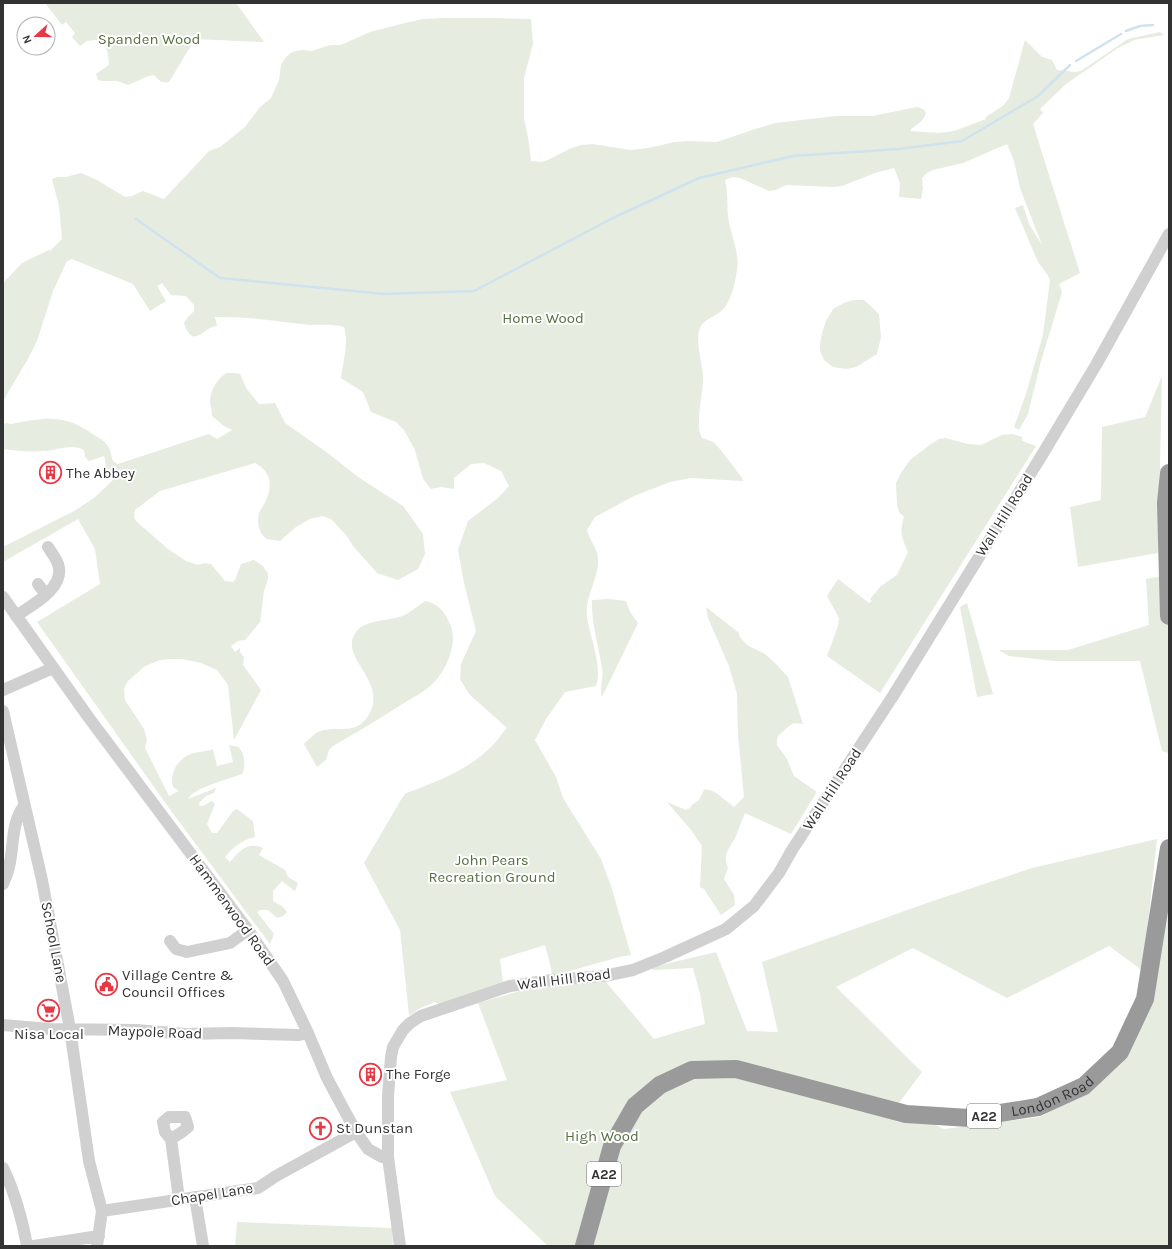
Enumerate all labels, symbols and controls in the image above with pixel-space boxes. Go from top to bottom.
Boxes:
north arrow [16,16,56,56]
park label: Spanden Wood [98,30,200,48]
text: N [20,33,35,45]
park label: Home Wood [502,309,584,327]
building icon: The Abbey [37,460,63,486]
place label: The Abbey [66,464,135,482]
street label: Wall Hill Road [971,470,1037,560]
street label: Wall Hill Road [799,745,865,833]
street label: Hammerwood Road [185,851,279,969]
park label: John Pears Recreation Ground [428,851,556,886]
street label: School Lane [37,900,71,984]
street label: Wall Hill Road [516,964,612,994]
place label: Village Centre & Council Offices [122,966,234,1001]
public building icon: Village Centre & Council Offices [93,971,119,997]
supermarket icon: Nisa Local [36,998,62,1024]
street label: Maypole Road [107,1021,203,1043]
place label: Nisa Local [14,1025,84,1043]
building icon: The Forge [357,1061,383,1087]
place label: The Forge [386,1065,451,1083]
street label: London Road [1010,1072,1098,1120]
road number: A22 [967,1104,1001,1128]
church icon: St Dunstan [307,1115,333,1141]
place label: St Dunstan [336,1119,413,1137]
park label: High Wood [565,1127,639,1145]
road number: A22 [587,1162,621,1186]
street label: Chapel Lane [170,1179,254,1209]

